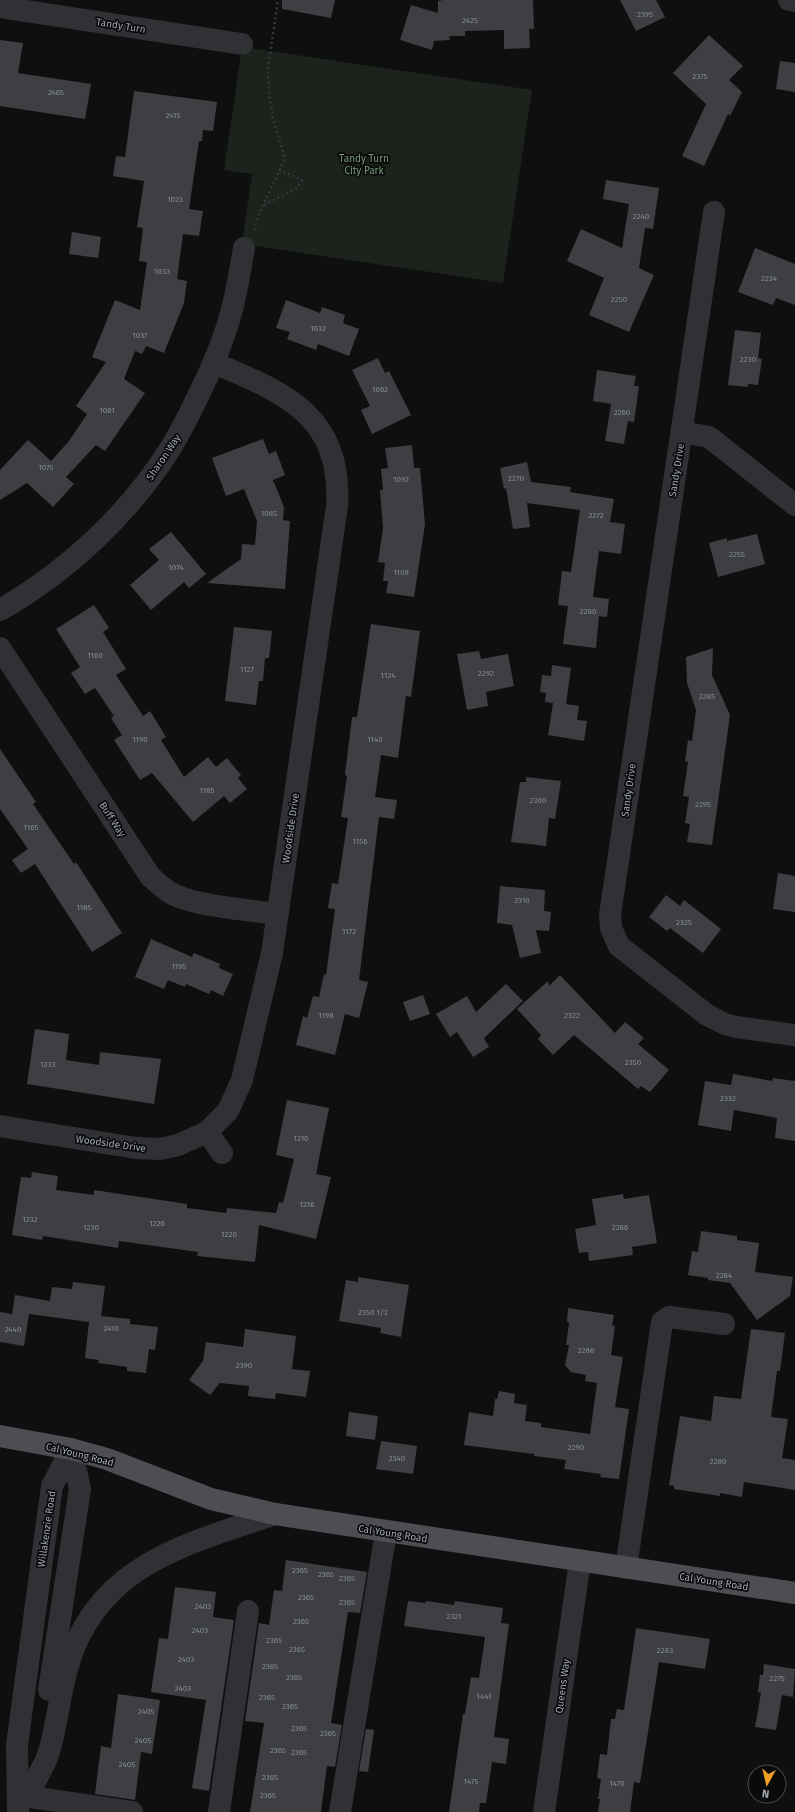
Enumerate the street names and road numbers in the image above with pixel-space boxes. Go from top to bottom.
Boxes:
street label: Tandy Turn [95,16,146,36]
street label: Sharon Way [144,432,184,483]
street label: Sandy Drive [667,443,687,498]
street label: Sandy Drive [619,763,639,818]
street label: Woodside Drive [280,792,302,864]
street label: Buff Way [96,800,128,839]
street label: Woodside Drive [75,1133,147,1155]
street label: Cal Young Road [44,1441,115,1469]
street label: Willakenzie Road [36,1490,58,1568]
street label: Cal Young Road [357,1523,428,1545]
street label: Cal Young Road [678,1571,749,1593]
street label: Queens Way [553,1658,573,1714]

